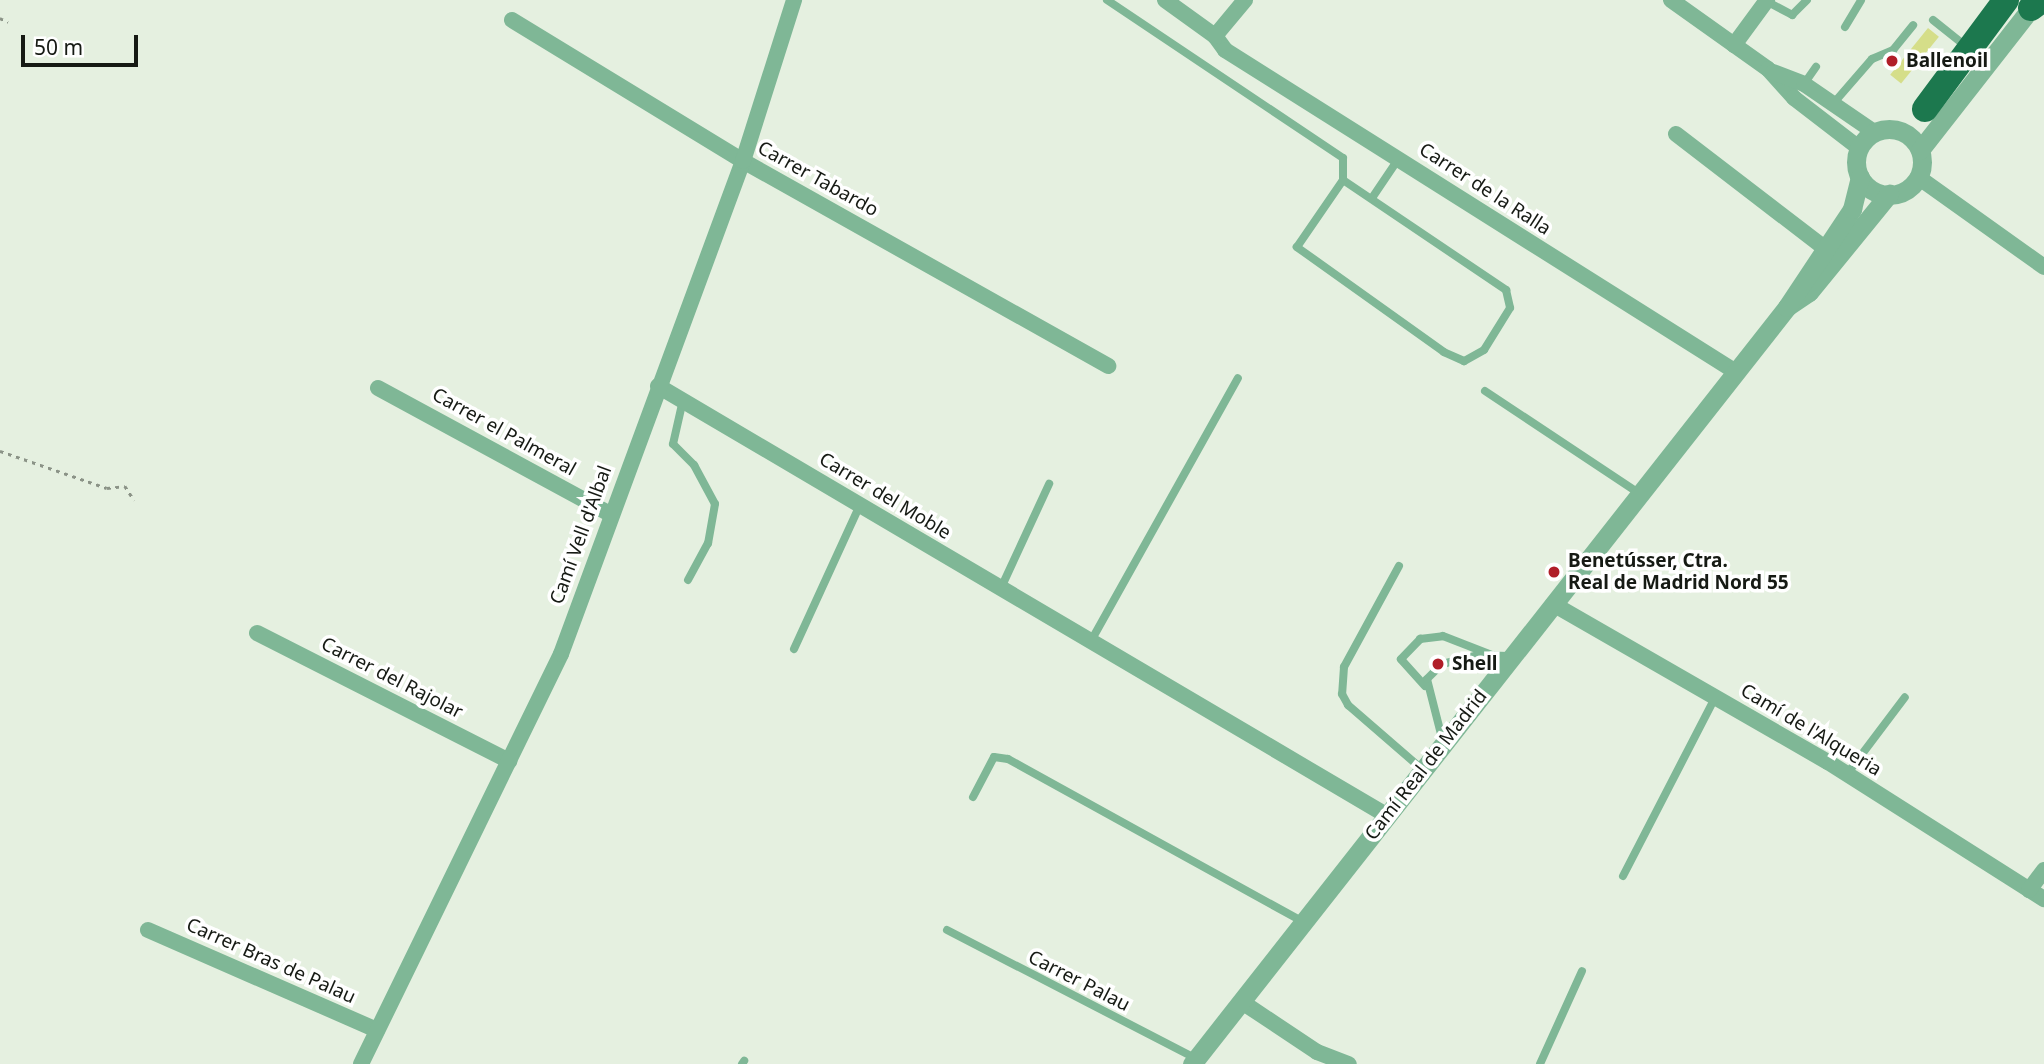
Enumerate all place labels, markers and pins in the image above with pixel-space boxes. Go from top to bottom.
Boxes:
place label: Ballenoil [1906,50,1988,72]
marker: Ballenoil [1884,53,1900,69]
place label: Benetússer, Ctra. Real de Madrid Nord 55 [1568,550,1789,594]
marker: Benetússer, Ctra. Real de Madrid Nord 55 [1546,564,1562,580]
place label: Shell [1452,653,1497,675]
marker: Shell [1430,656,1446,672]

